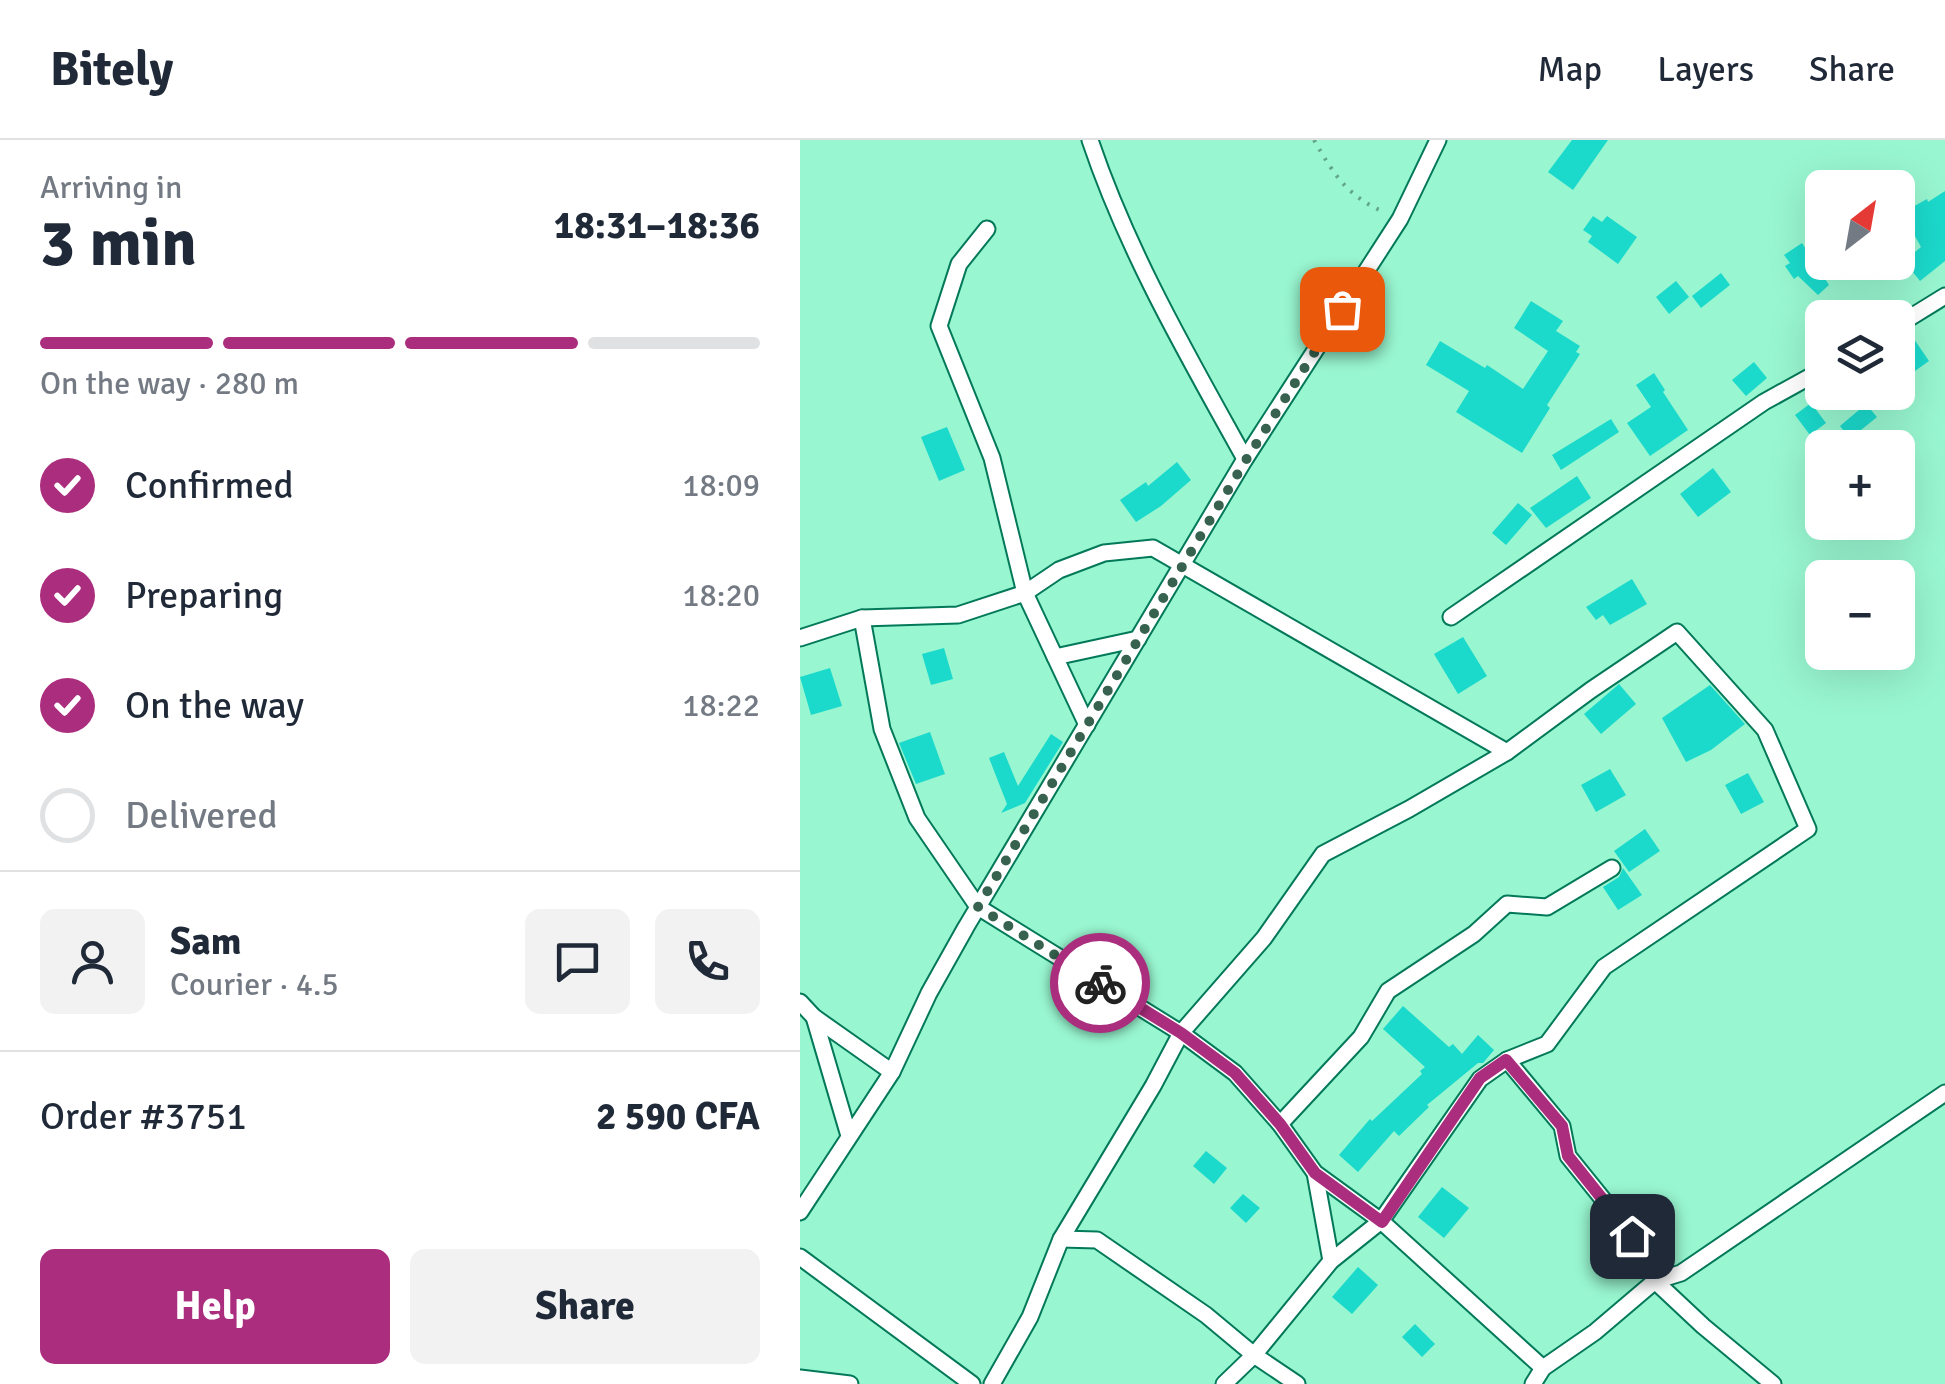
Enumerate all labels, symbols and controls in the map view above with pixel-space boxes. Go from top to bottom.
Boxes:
text: Bitely [50,40,173,99]
text: Map [1538,48,1602,91]
text: Layers [1657,48,1754,91]
text: Share [1809,48,1895,91]
text: Arriving in [40,168,182,207]
north arrow [1805,170,1915,280]
map controls [1805,170,1915,670]
text: 18:31–18:36 [554,202,760,249]
text: 3 min [40,204,197,284]
pin [1300,267,1385,352]
icon: bag [1315,282,1370,337]
button: layers [1805,300,1915,410]
text: On the way · 280 m [40,364,299,403]
button: + [1805,430,1915,540]
icon: check [40,458,95,513]
text: Confirmed [125,462,294,509]
text: 18:09 [682,466,760,505]
button: − [1805,560,1915,670]
icon: check [40,568,95,623]
text: Preparing [125,572,283,619]
text: 18:20 [682,576,760,615]
icon: check [40,678,95,733]
text: On the way [125,682,304,729]
text: 18:22 [682,686,760,725]
text: Delivered [125,792,278,839]
button: person [40,909,145,1014]
button: chat [525,909,630,1014]
button: phone [655,909,760,1014]
text: Sam [170,918,241,965]
courier [1050,933,1150,1033]
icon: bike [1073,956,1128,1011]
text: Courier · 4.5 [170,965,339,1004]
text: Order #3751 [40,1093,247,1140]
text: 2 590 CFA [596,1093,760,1140]
pin [1590,1194,1675,1279]
icon: home [1605,1209,1660,1264]
button: Help [40,1249,390,1364]
button: Share [410,1249,760,1364]

